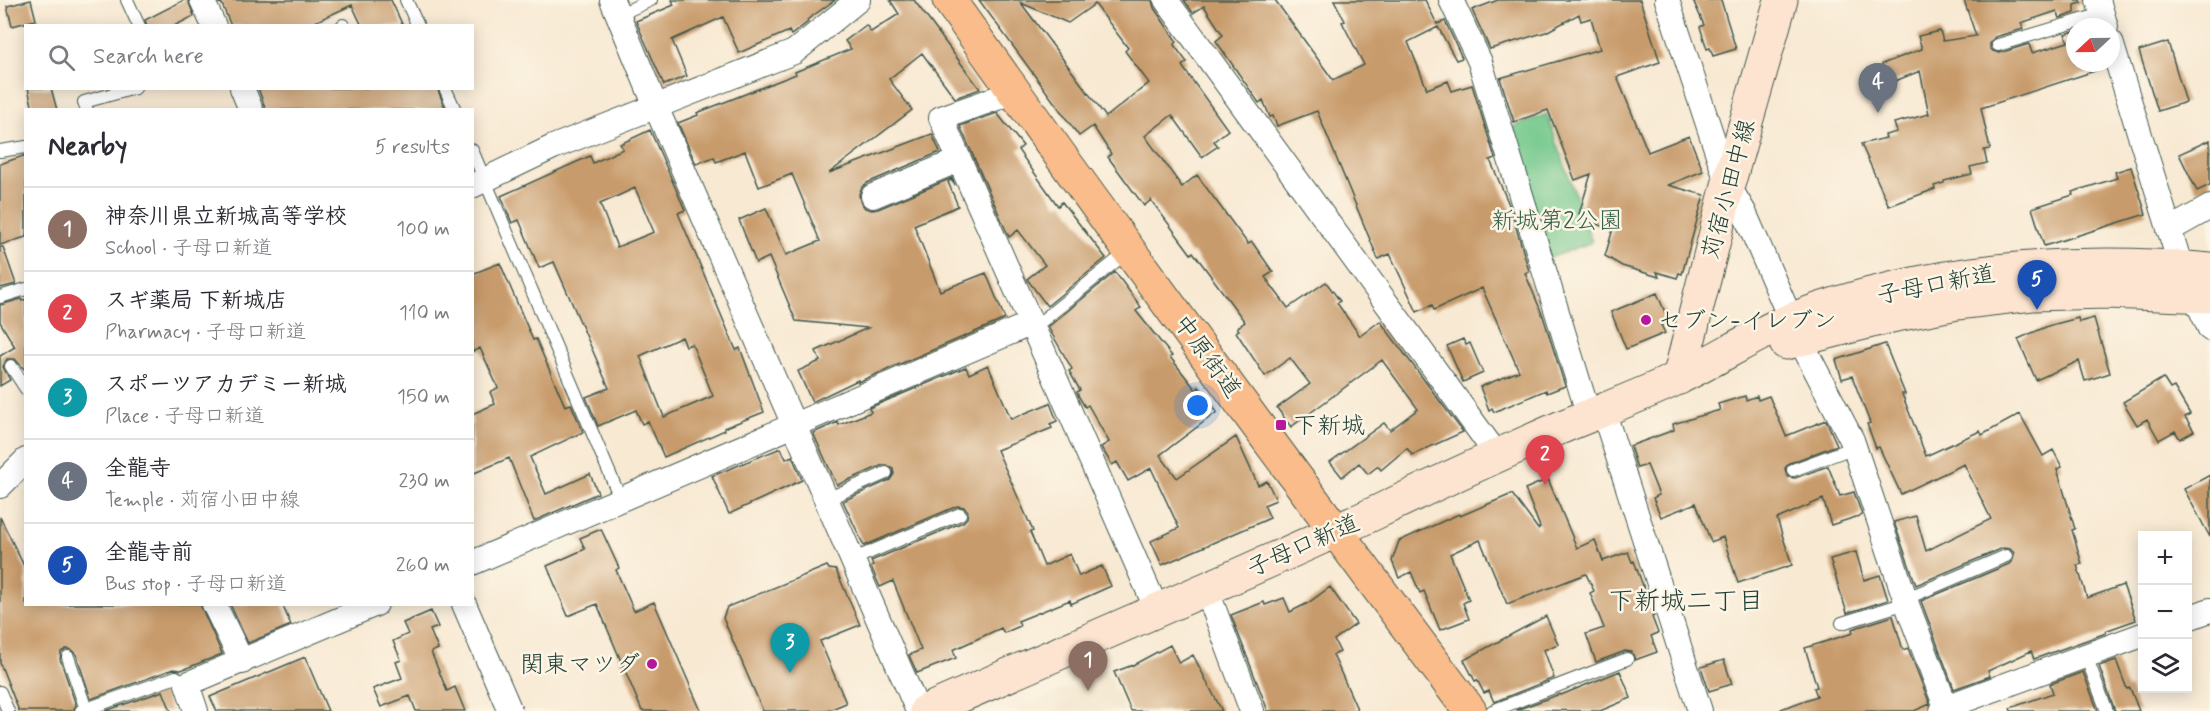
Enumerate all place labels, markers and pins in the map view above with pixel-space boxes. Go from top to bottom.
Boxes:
pin: 4 [1858,63,1898,113]
pin: 5 [2018,260,2056,310]
place label: セブン-イレブン [1658,306,1837,337]
marker: セブン-イレブン [1639,313,1653,327]
place label: 下新城 [1293,411,1365,442]
marker: 下新城 [1274,418,1288,432]
pin: 2 [1526,436,1564,485]
pin: 3 [770,624,810,673]
pin: 1 [1068,642,1108,691]
place label: 関東マツダ [520,650,640,681]
marker: 関東マツダ [645,657,659,671]

